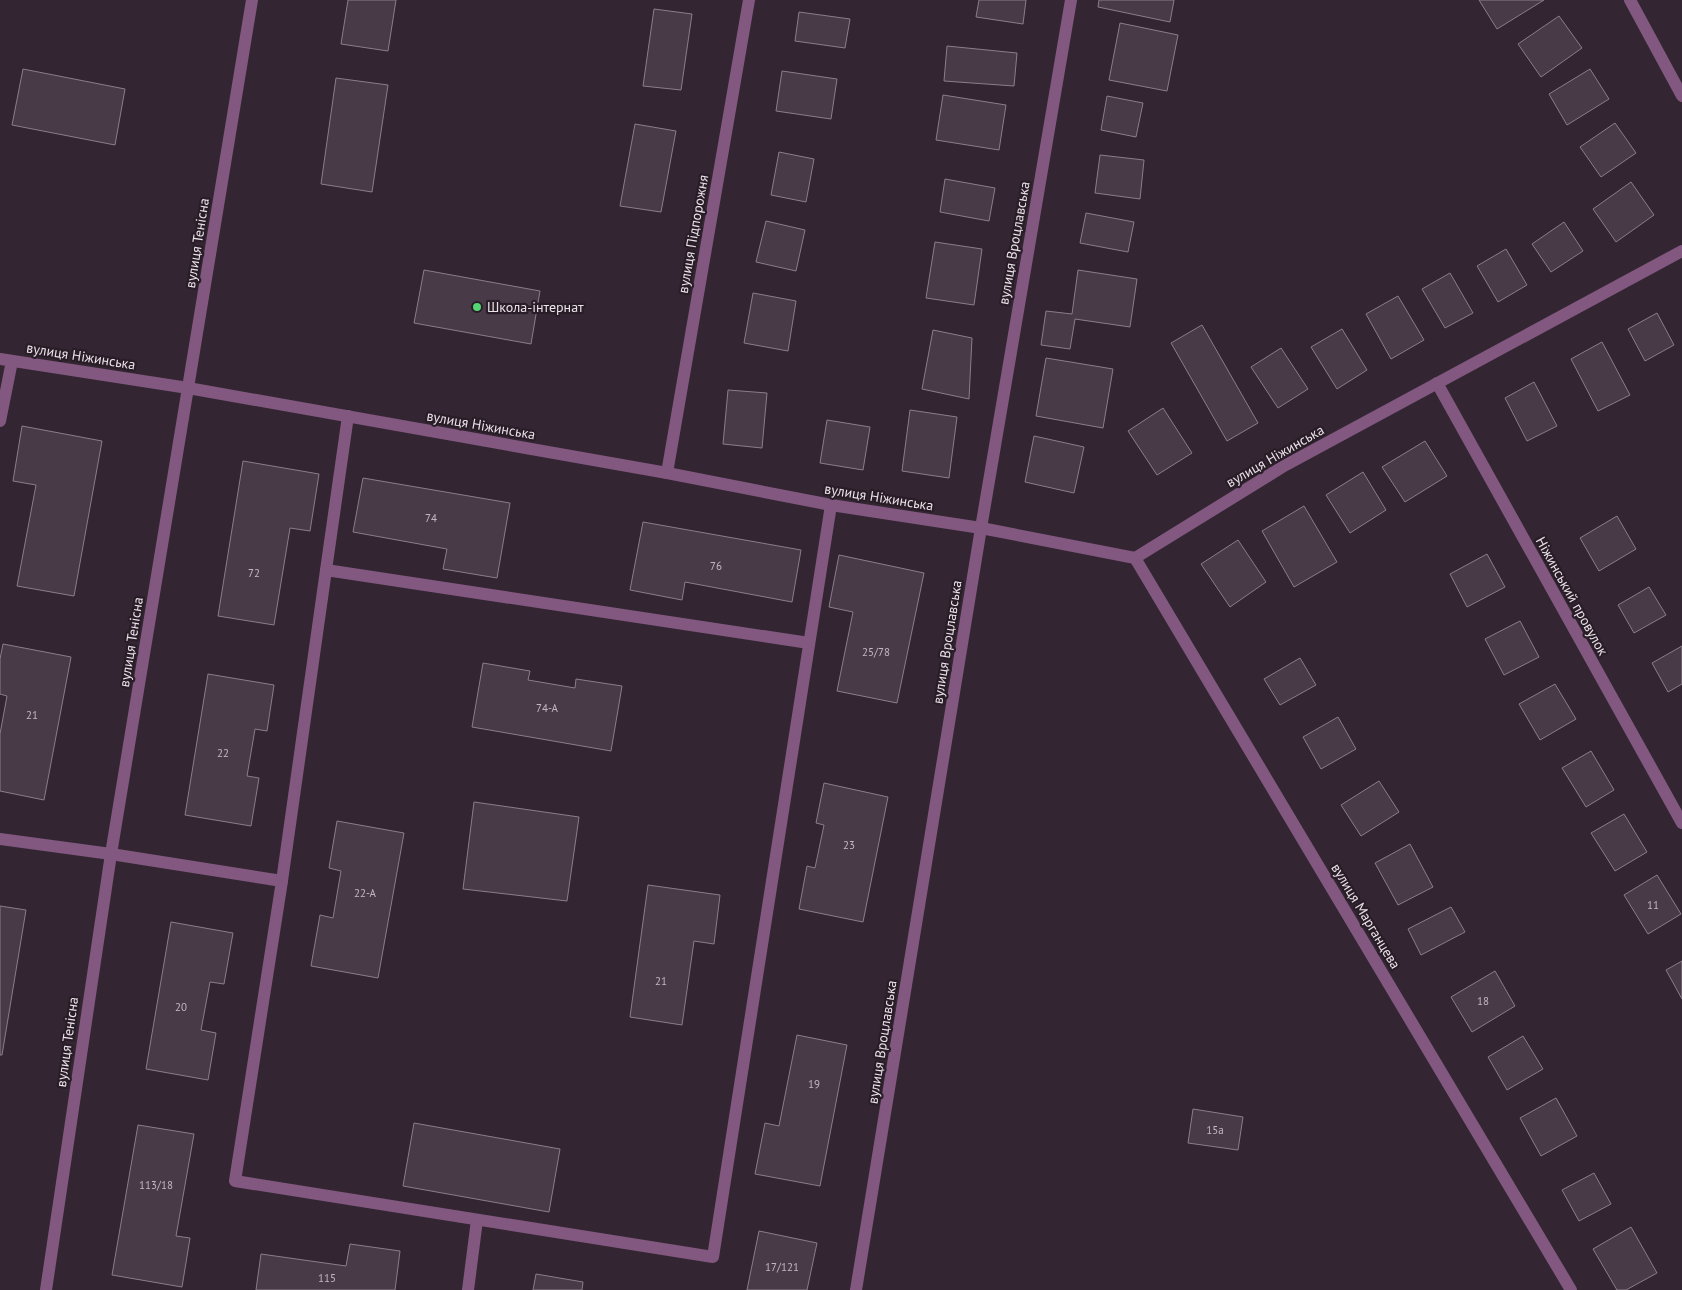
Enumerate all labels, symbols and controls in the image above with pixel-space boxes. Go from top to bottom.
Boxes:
street label: вулиця Підпорожня [674,173,712,295]
street label: вулиця Вроцлавська [994,180,1034,306]
street label: вулиця Тенісна [181,197,213,289]
place label: Школа-інтернат [487,298,584,316]
marker: Школа-інтернат [471,301,483,313]
street label: вулиця Ніжинська [25,338,137,374]
street label: вулиця Ніжинська [425,407,537,443]
street label: вулиця Ніжинська [1223,421,1327,491]
street label: вулиця Ніжинська [823,479,935,515]
house number: 74 [425,511,437,525]
street label: Ніжинський провулок [1532,533,1612,659]
house number: 76 [710,559,722,573]
house number: 72 [248,566,260,580]
street label: вулиця Вроцлавська [928,579,966,705]
street label: вулиця Тенісна [115,596,147,688]
house number: 25/78 [862,645,890,659]
house number: 74-А [536,701,559,715]
house number: 21 [26,708,38,722]
house number: 22 [217,746,229,760]
house number: 23 [843,838,855,852]
street label: вулиця Марганцева [1327,860,1405,972]
house number: 22-А [354,886,377,900]
house number: 11 [1647,898,1659,912]
house number: 21 [655,974,667,988]
street label: вулиця Вроцлавська [863,979,901,1105]
house number: 18 [1477,994,1489,1008]
street label: вулиця Тенісна [52,996,82,1088]
house number: 20 [175,1000,187,1014]
house number: 19 [808,1077,820,1091]
house number: 15а [1206,1123,1224,1137]
house number: 113/18 [139,1178,173,1192]
house number: 17/121 [765,1260,799,1274]
house number: 115 [318,1271,336,1285]

